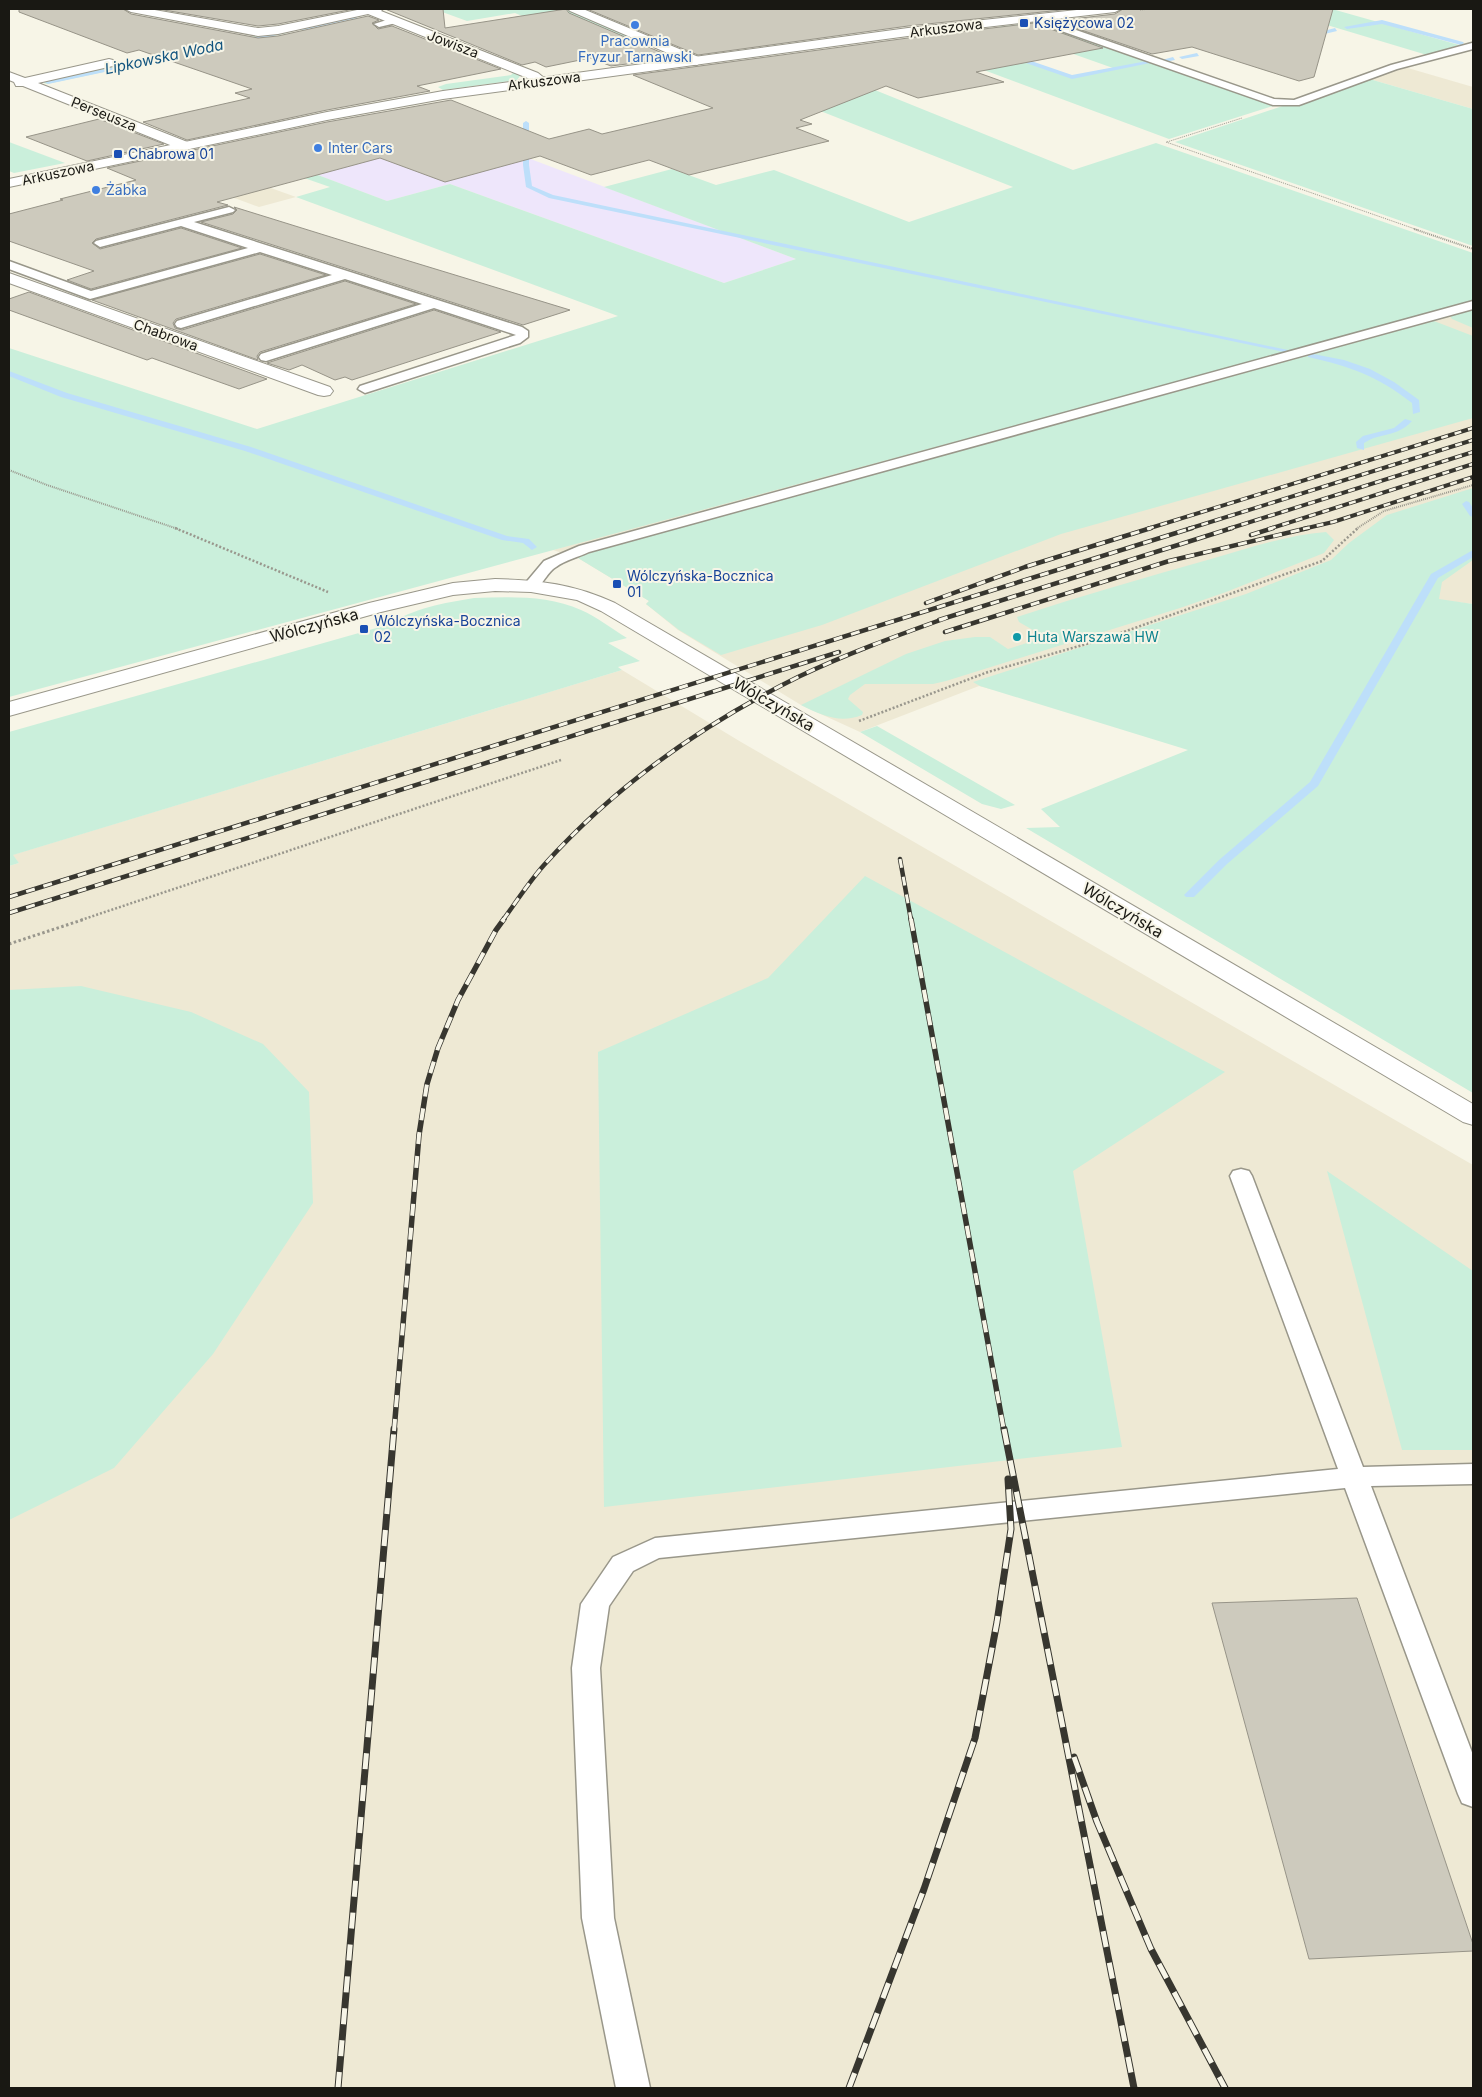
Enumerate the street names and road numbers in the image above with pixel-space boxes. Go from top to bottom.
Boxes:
street label: Arkuszowa [908,15,983,40]
street label: Jowisza [425,26,481,61]
street label: Arkuszowa [506,68,581,93]
street label: Perseusza [69,93,139,134]
street label: Arkuszowa [20,157,96,188]
street label: Chabrowa [132,315,201,354]
street label: Wólczyńska [268,604,360,646]
street label: Wólczyńska [730,673,818,735]
street label: Wólczyńska [1079,878,1167,942]

